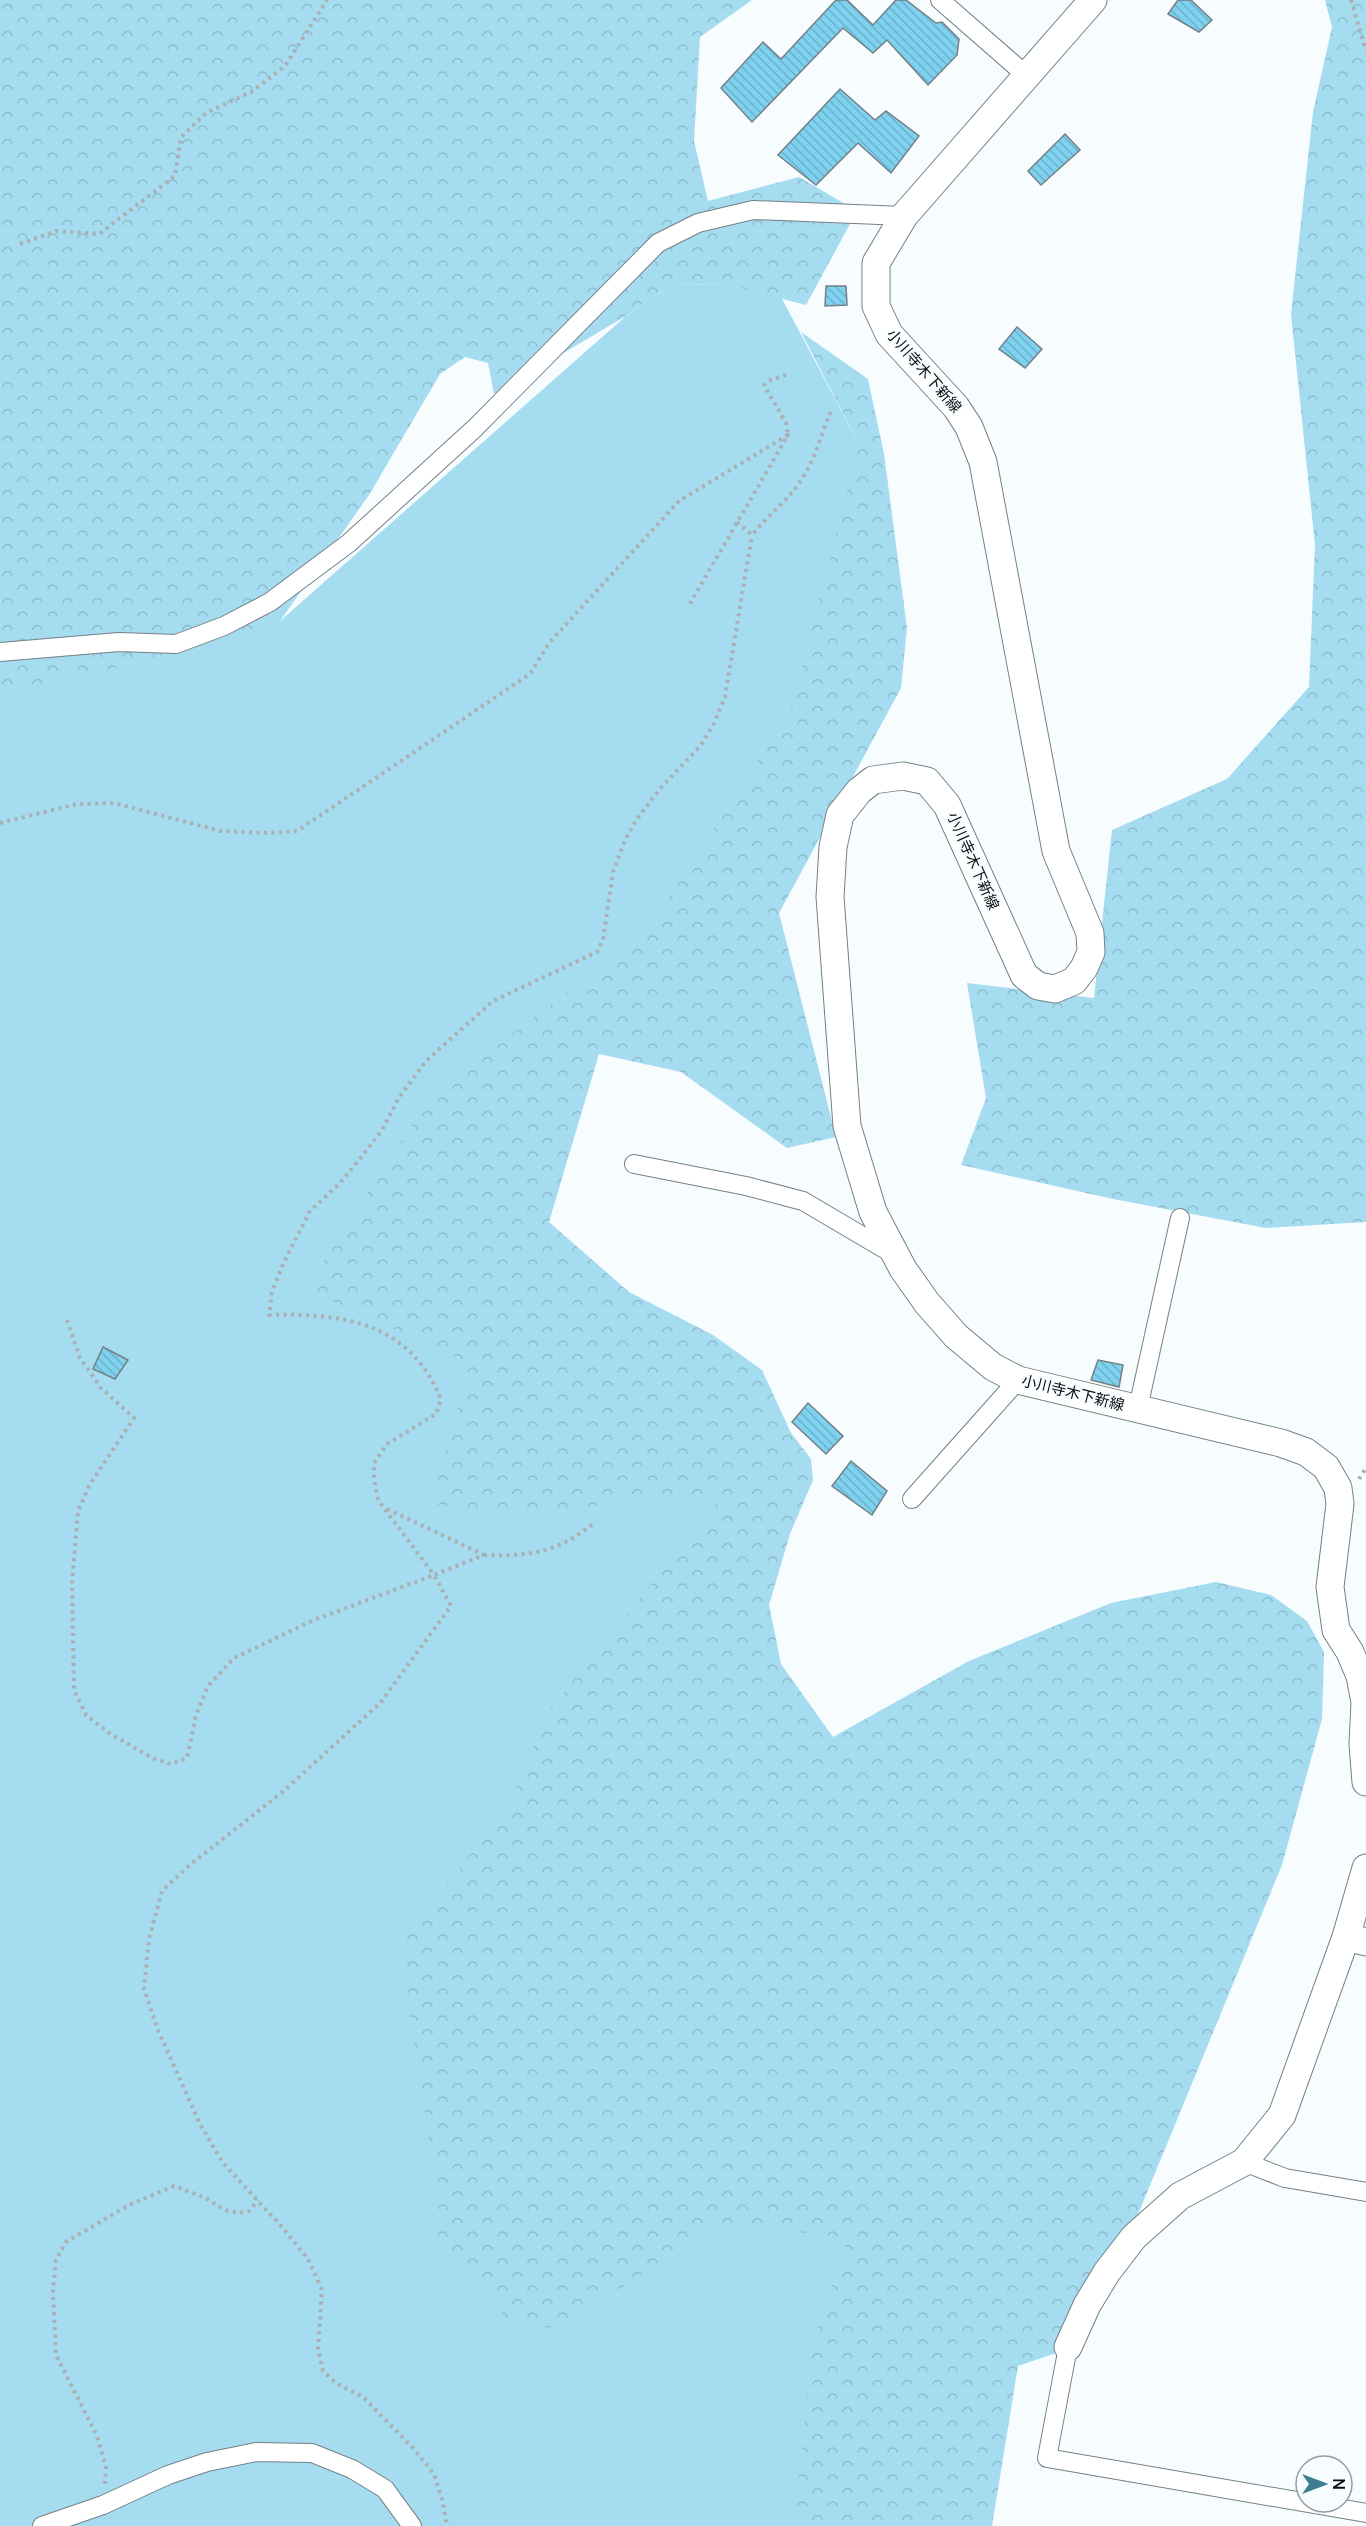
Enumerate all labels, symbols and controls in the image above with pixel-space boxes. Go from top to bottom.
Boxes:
street label: 小川寺木下新線 [882,324,967,417]
street label: 小川寺木下新線 [943,809,1004,913]
street label: 小川寺木下新線 [1020,1370,1127,1415]
north arrow [1294,2454,1354,2514]
text: N [1328,2478,1350,2490]

